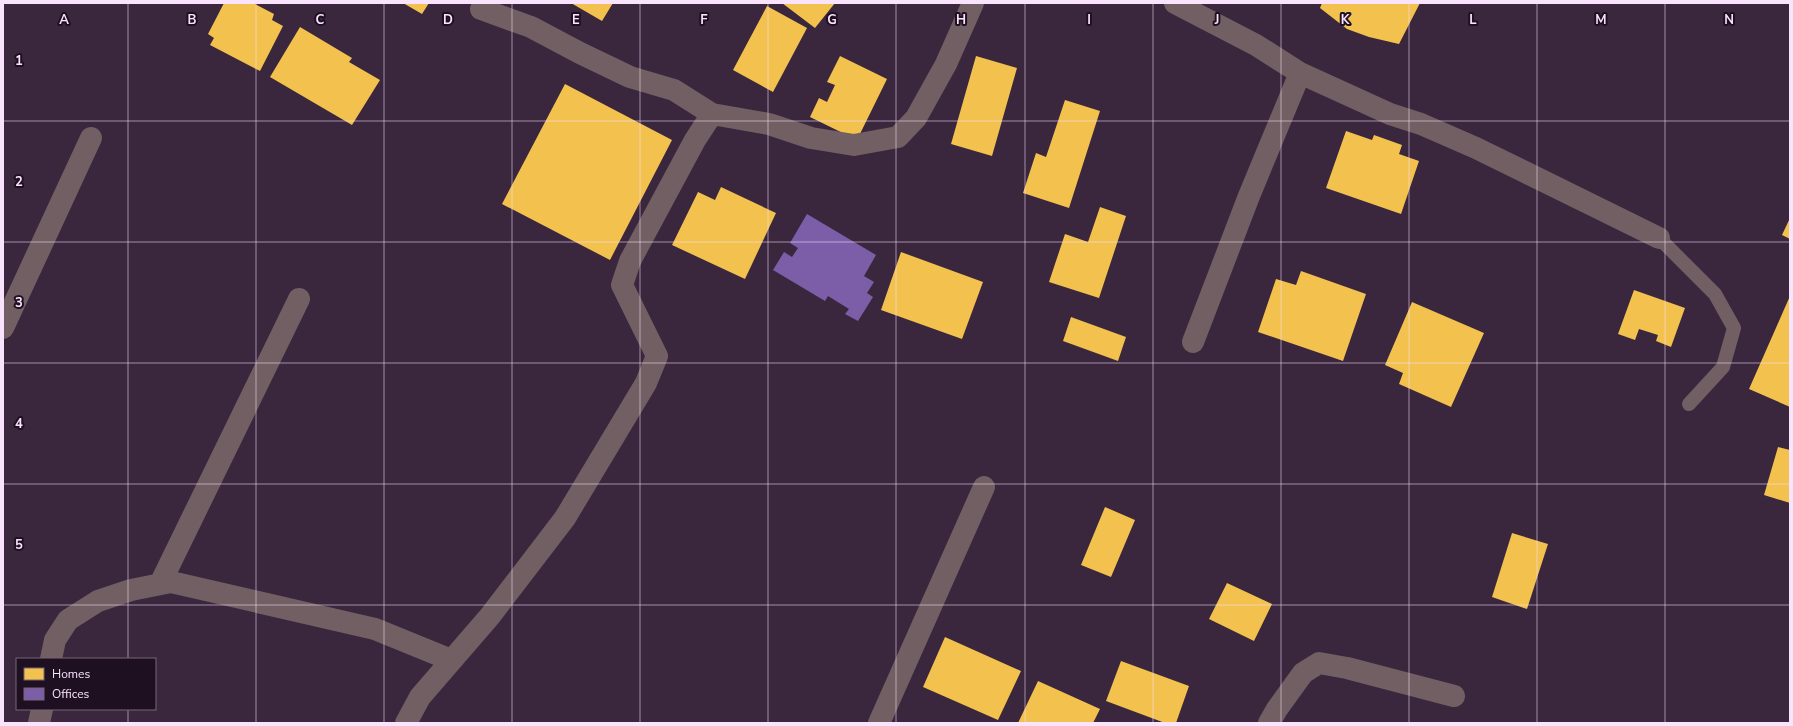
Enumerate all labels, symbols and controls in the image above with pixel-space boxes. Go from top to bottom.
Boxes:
text: A [59,11,69,29]
text: B [188,11,197,29]
text: C [316,11,325,29]
text: D [443,11,453,29]
text: E [572,11,580,29]
text: F [700,11,708,29]
text: G [827,11,837,29]
text: H [956,11,966,29]
text: I [1087,11,1091,29]
text: J [1214,11,1219,29]
text: K [1341,11,1350,29]
text: L [1469,11,1477,29]
text: M [1595,11,1607,29]
text: N [1724,11,1734,29]
text: 1 [15,52,23,70]
text: 2 [15,173,23,191]
text: 3 [15,294,23,312]
text: 4 [15,415,23,433]
text: 5 [15,536,23,554]
legend [16,658,156,710]
text: Homes [52,666,90,682]
text: Offices [52,686,90,702]

